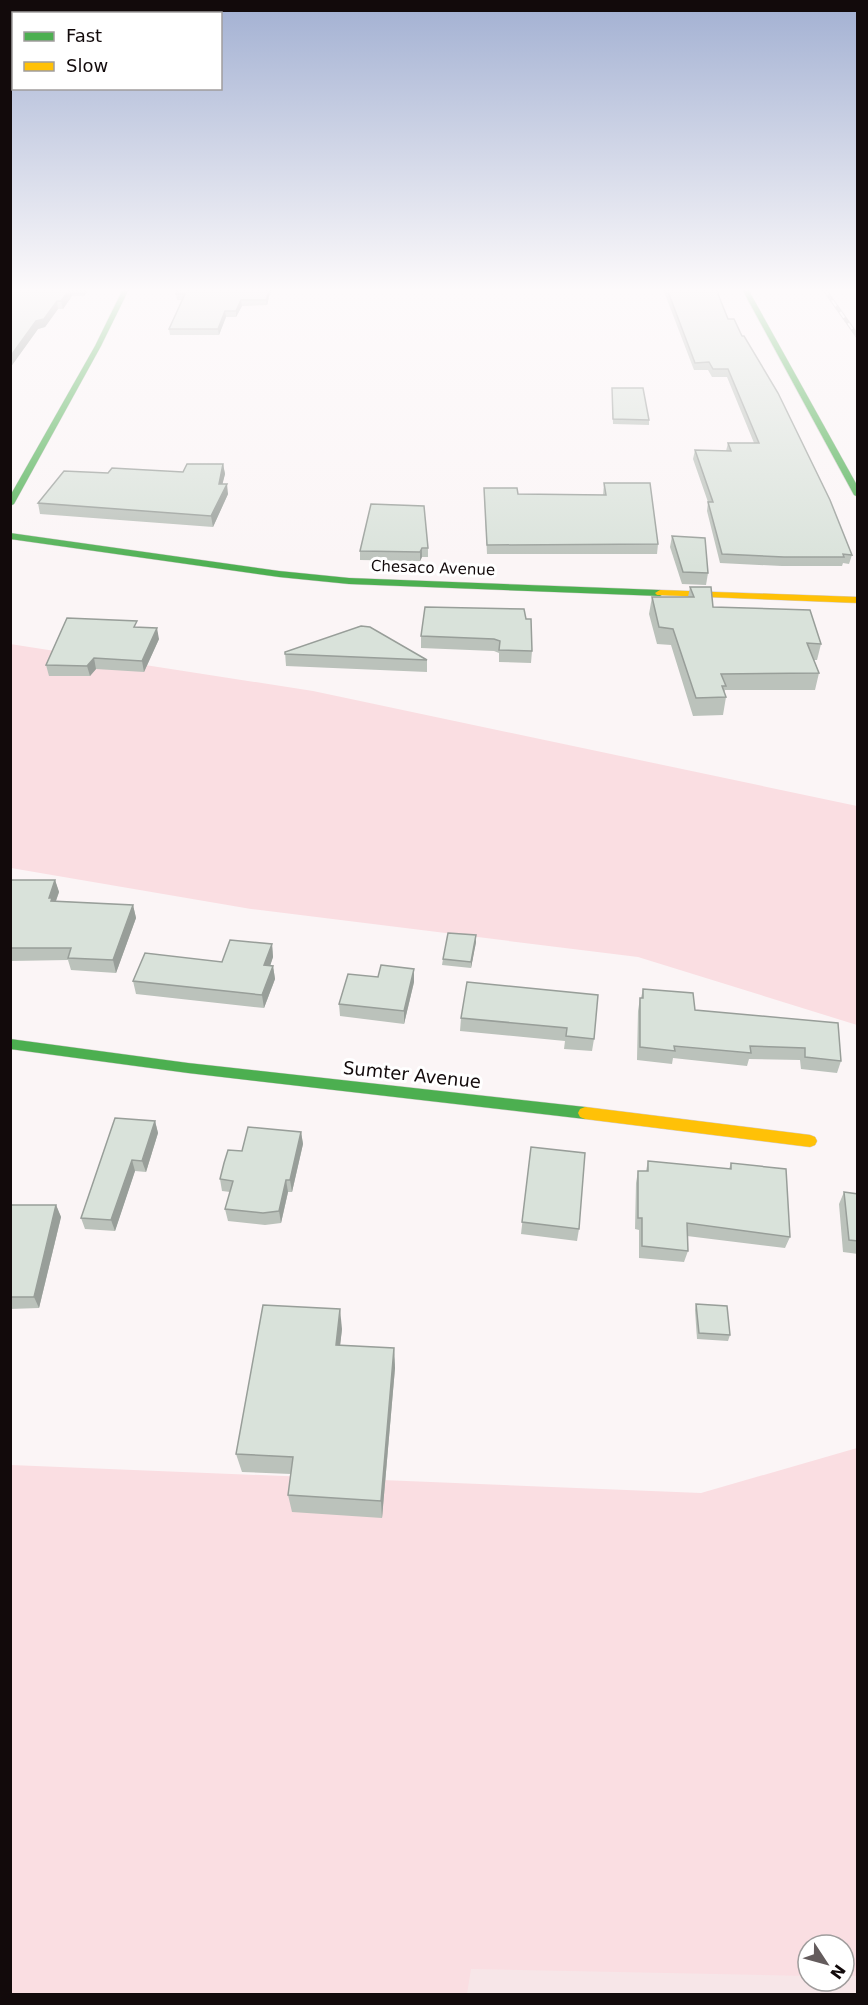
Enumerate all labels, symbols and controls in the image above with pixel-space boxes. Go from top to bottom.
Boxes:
legend [12,12,222,90]
text: Fast [66,25,102,46]
text: Slow [66,55,108,76]
street label: Chesaco Avenue [371,557,495,579]
street label: Sumter Avenue [342,1057,482,1092]
north arrow [796,1933,856,1993]
text: N [826,1961,849,1983]

